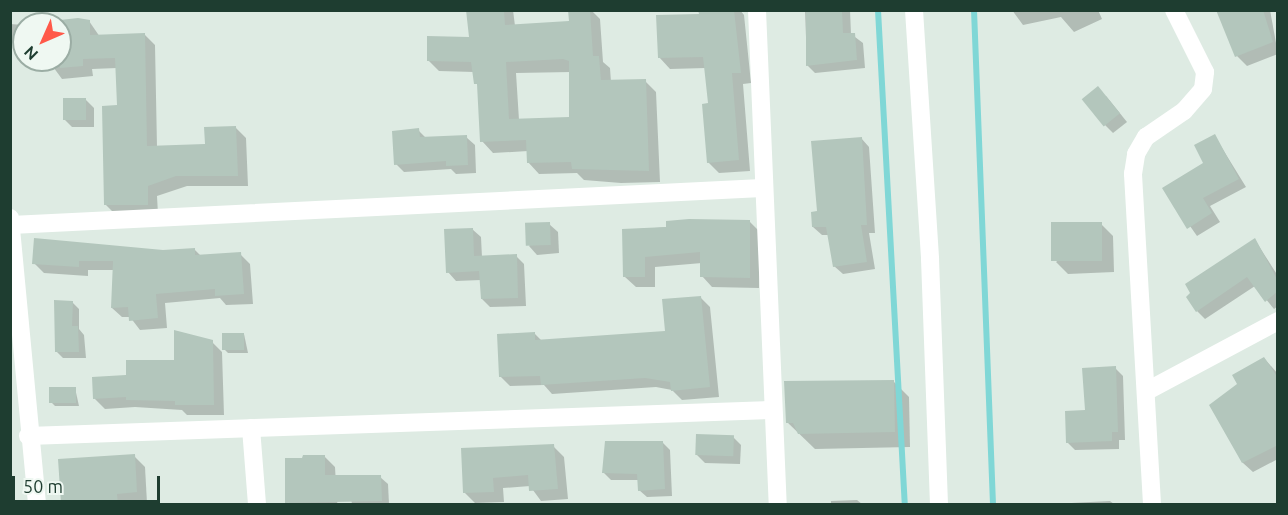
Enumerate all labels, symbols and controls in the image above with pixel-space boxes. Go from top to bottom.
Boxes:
north arrow [12,12,72,72]
text: N [20,43,41,64]
scale bar [15,464,164,502]
text: 50 m [23,476,63,496]

